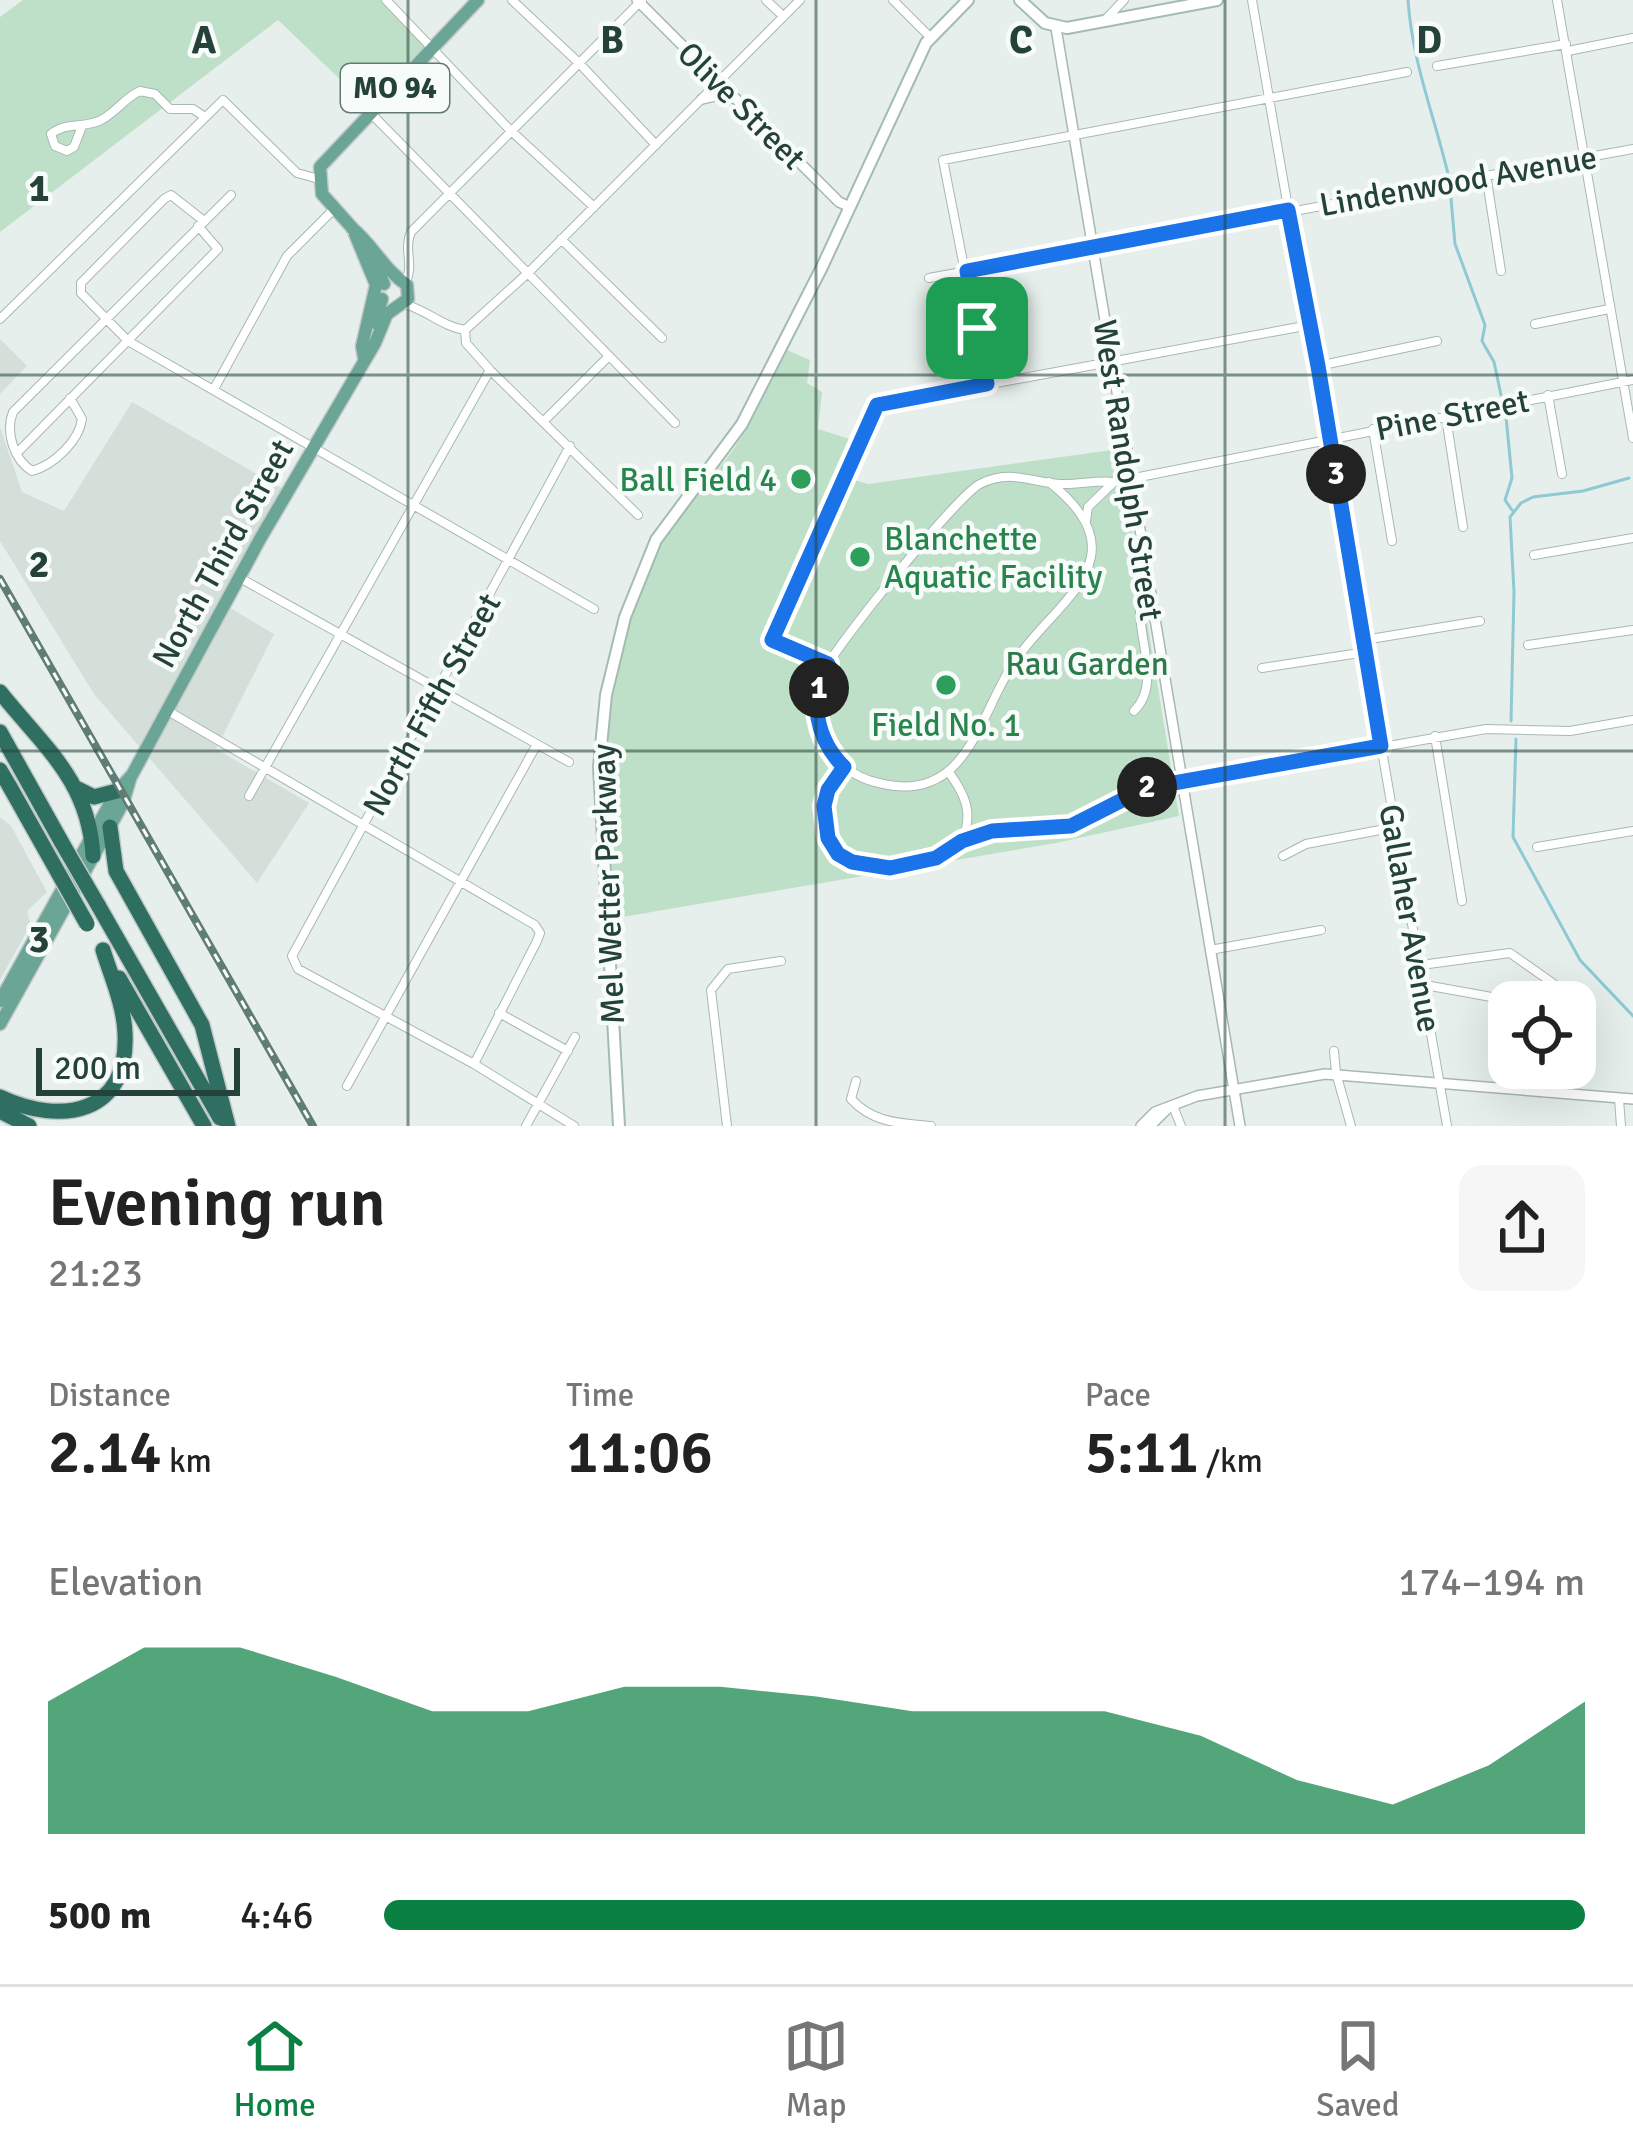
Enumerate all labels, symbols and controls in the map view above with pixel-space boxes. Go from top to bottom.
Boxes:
text: A [192,16,217,64]
text: B [600,16,624,64]
text: C [1009,16,1033,64]
text: D [1416,16,1442,64]
street label: Olive Street [668,34,813,179]
road number: MO 94 [341,64,449,112]
street label: Lindenwood Avenue [1316,137,1600,226]
text: 1 [28,164,50,212]
pin [926,277,1028,379]
icon: arrive [944,295,1010,361]
street label: West Randolph Street [1084,317,1172,624]
street label: Pine Street [1372,381,1532,450]
street label: North Third Street [144,432,303,675]
pin: 3 [1306,444,1366,504]
text: 3 [1327,453,1345,494]
place label: Ball Field 4 [619,460,777,501]
marker: Ball Field 4 [788,466,814,492]
place label: Blanchette Aquatic Facility [884,519,1103,598]
text: 2 [28,540,50,588]
marker: Blanchette Aquatic Facility [847,544,873,570]
street label: North Fifth Street [354,586,510,823]
park label: Rau Garden [1005,644,1169,685]
pin: 1 [789,658,849,718]
text: 1 [810,667,828,708]
marker: Field No. 1 [933,672,959,698]
place label: Field No. 1 [871,705,1021,746]
street label: Mel Wetter Parkway [583,742,634,1025]
pin: 2 [1117,757,1177,817]
text: 2 [1138,766,1156,807]
street label: Gallaher Avenue [1369,801,1450,1036]
text: 3 [28,915,50,963]
map controls [1488,981,1596,1089]
button: locate [1488,981,1596,1089]
scale bar [36,1042,240,1095]
text: 200 m [54,1048,141,1089]
text: Evening run [48,1163,386,1244]
button: share [1459,1165,1585,1291]
text: 21:23 [48,1249,143,1297]
text: Distance [48,1375,171,1416]
text: Time [566,1375,634,1416]
text: Pace [1085,1375,1151,1416]
text: 2.14 [48,1416,162,1490]
text: 11:06 [566,1416,713,1490]
text: 5:11 [1085,1416,1199,1490]
text: km [162,1441,212,1482]
text: /km [1199,1441,1263,1482]
text: Elevation [48,1558,203,1606]
text: 174–194 m [1398,1558,1585,1606]
text: 500 m [48,1891,151,1939]
text: 4:46 [240,1891,314,1939]
tab: Home [234,2013,316,2126]
tab: Map [783,2013,849,2126]
tab: Saved [1316,2013,1399,2126]

